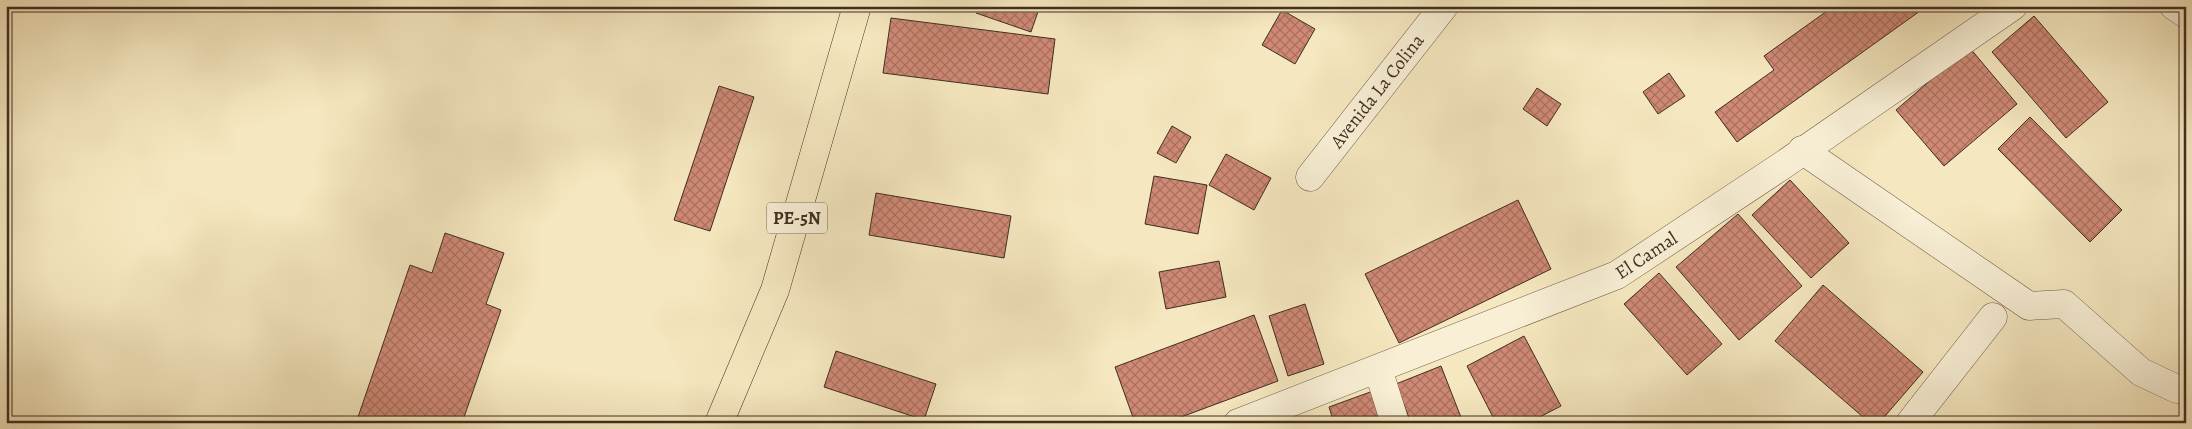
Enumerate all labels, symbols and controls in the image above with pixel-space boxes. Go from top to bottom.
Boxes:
street label: Avenida La Colina [1324,29,1430,155]
road number: PE-5N [767,202,827,234]
street label: El Camal [1610,225,1683,286]

